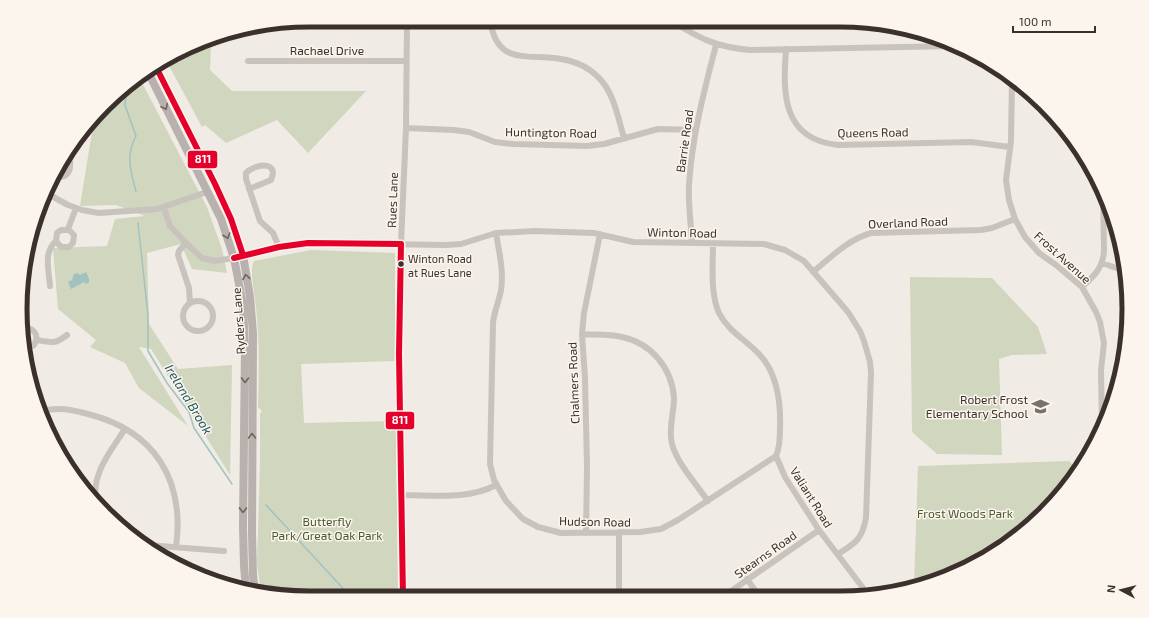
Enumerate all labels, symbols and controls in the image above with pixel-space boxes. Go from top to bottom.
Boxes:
scale bar [1013,8,1095,34]
text: 100 m [1019,14,1051,28]
street label: Rachael Drive [290,43,364,57]
one-way arrow [160,102,168,110]
street label: Barrie Road [673,109,695,173]
street label: Huntington Road [505,124,597,140]
street label: Queens Road [837,124,909,141]
line badge: 811 [187,150,218,169]
text: 811 [195,152,211,165]
street label: Rues Lane [384,172,400,228]
street label: Overland Road [868,214,948,230]
street label: Winton Road [647,224,717,240]
street label: Frost Avenue [1032,228,1094,286]
one-way arrow [222,232,230,239]
place label: Winton Road at Rues Lane [408,252,472,279]
marker: Winton Road at Rues Lane [396,259,406,269]
one-way arrow [243,274,251,280]
street label: Ryders Lane [229,287,247,355]
street label: Chalmers Road [565,342,581,424]
water label: Ireland Brook [162,361,216,437]
one-way arrow [240,377,249,383]
place label: Robert Frost Elementary School [926,392,1028,420]
school or university icon: Robert Frost Elementary School [1031,396,1051,416]
line badge: 811 [385,411,415,430]
text: 811 [392,413,408,426]
one-way arrow [248,433,256,439]
street label: Valiant Road [788,464,836,530]
park label: Frost Woods Park [917,506,1013,520]
one-way arrow [239,507,247,513]
street label: Hudson Road [559,513,631,529]
park label: Butterfly Park/Great Oak Park [272,514,382,542]
street label: Stearns Road [731,527,799,581]
north arrow [1101,570,1141,610]
text: N [1104,584,1118,593]

